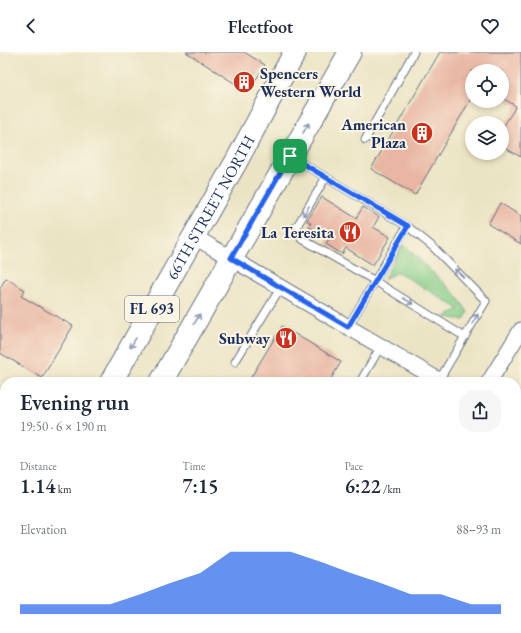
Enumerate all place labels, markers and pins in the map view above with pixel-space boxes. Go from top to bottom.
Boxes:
place label: Spencers Western World [260,63,361,102]
building icon: Spencers Western World [231,69,257,95]
place label: American Plaza [340,114,407,153]
building icon: American Plaza [409,120,435,146]
pin [273,139,307,173]
restaurant icon: La Teresita [337,219,363,245]
place label: La Teresita [261,222,335,243]
restaurant icon: Subway [273,325,299,351]
place label: Subway [219,328,270,349]

